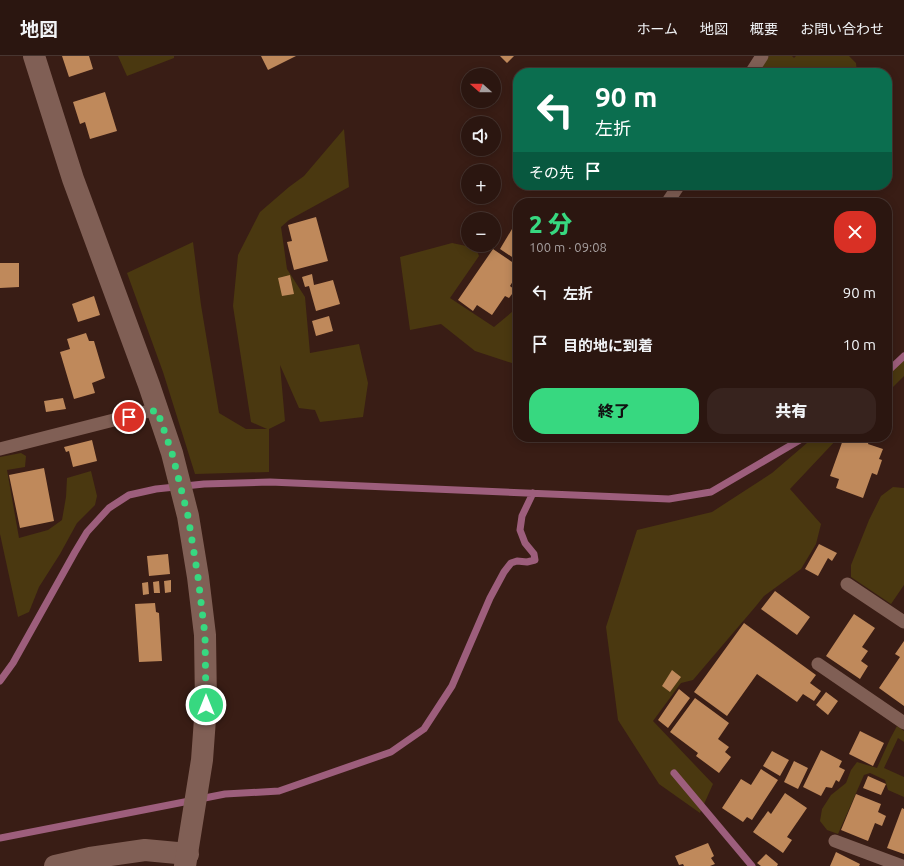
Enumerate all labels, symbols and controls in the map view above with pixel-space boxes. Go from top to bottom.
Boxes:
text: 地図 [20,18,58,40]
text: ホーム [636,21,678,37]
text: 地図 [700,21,728,37]
text: 概要 [750,21,778,37]
text: お問い合わせ [800,21,884,37]
north arrow [461,68,501,108]
map controls [461,68,501,252]
text: 90 m [595,81,657,112]
icon: left [529,84,581,136]
button: sound [461,116,501,156]
text: 左折 [595,118,631,138]
icon: arrive [582,160,604,182]
button: + [461,164,501,204]
text: その先 [529,164,574,181]
text: 2 分 [529,211,572,238]
button: close [834,211,876,253]
button: − [461,212,501,252]
text: 100 m · 09:08 [529,240,607,254]
icon: left [529,281,551,303]
text: 90 m [843,284,876,301]
text: 左折 [563,285,593,302]
icon: arrive [529,333,551,355]
text: 10 m [843,336,876,353]
text: 目的地に到着 [563,337,653,354]
button: 終了 [529,388,699,434]
button: 共有 [707,388,876,434]
pin [112,400,146,434]
icon: arrive [118,406,140,428]
position arrow [185,684,227,726]

